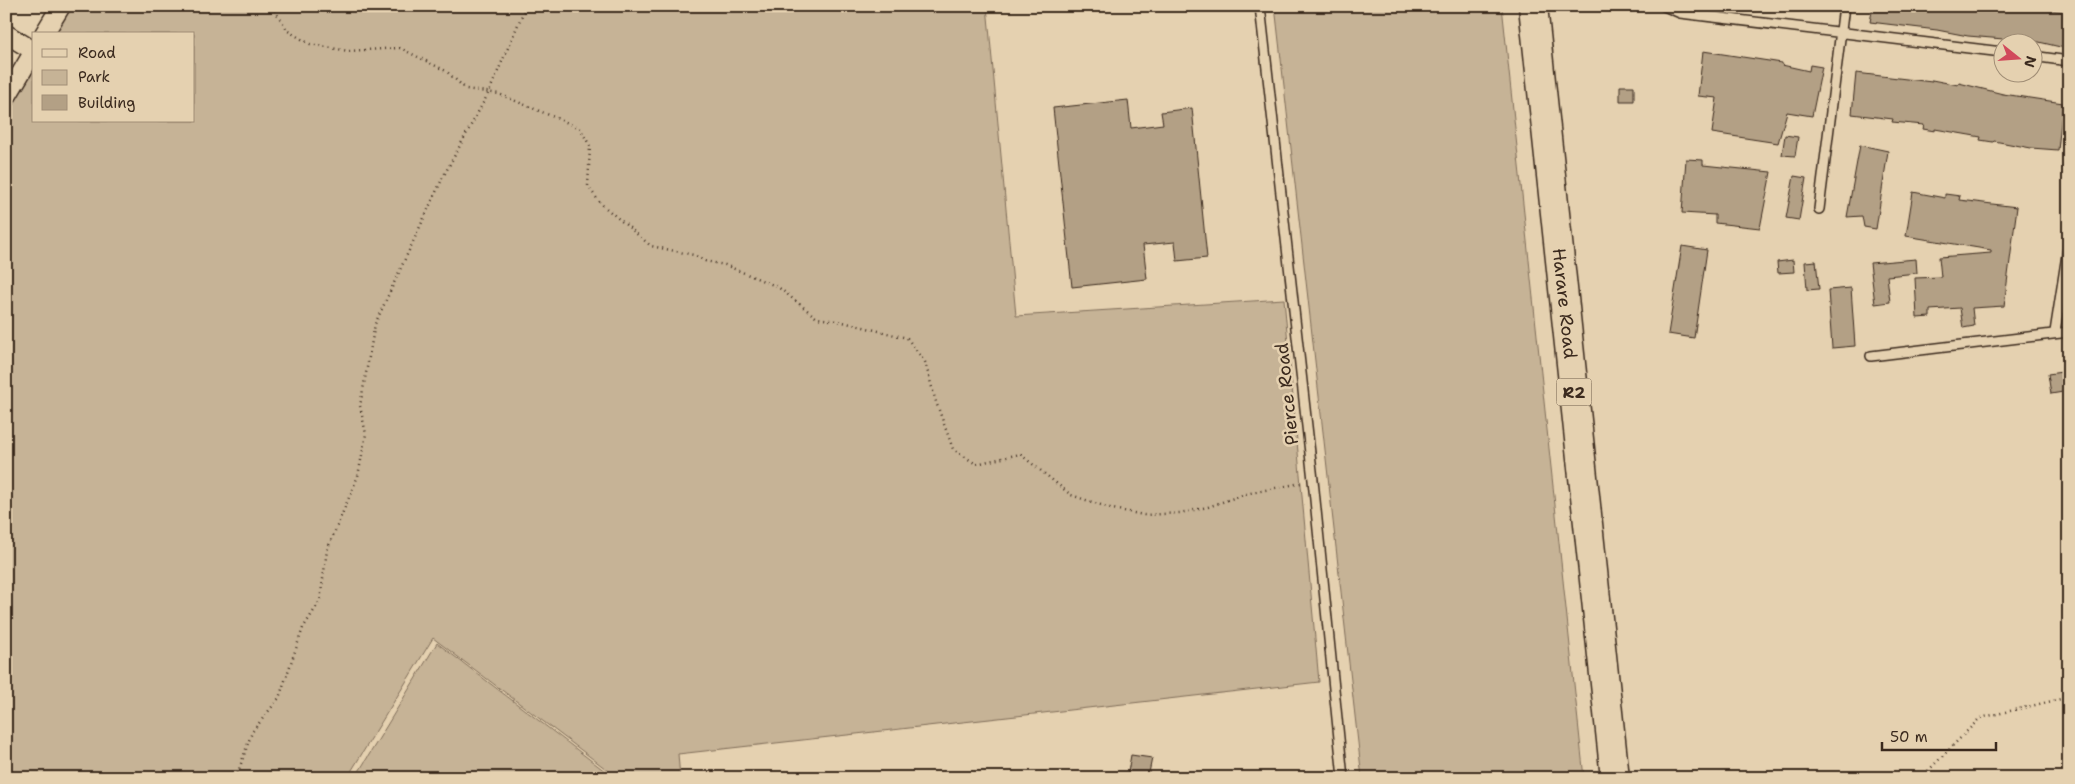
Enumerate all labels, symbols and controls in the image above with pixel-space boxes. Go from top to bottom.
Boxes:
legend [32,32,195,122]
north arrow [1992,32,2042,82]
text: Road [78,43,116,63]
text: N [2020,54,2041,70]
text: Park [78,67,110,87]
text: Building [78,93,135,113]
street label: Harare Road [1547,247,1582,360]
street label: Pierce Road [1270,342,1304,446]
road number: R2 [1556,378,1592,406]
scale bar [1882,719,1996,751]
text: 50 m [1890,727,1928,747]

